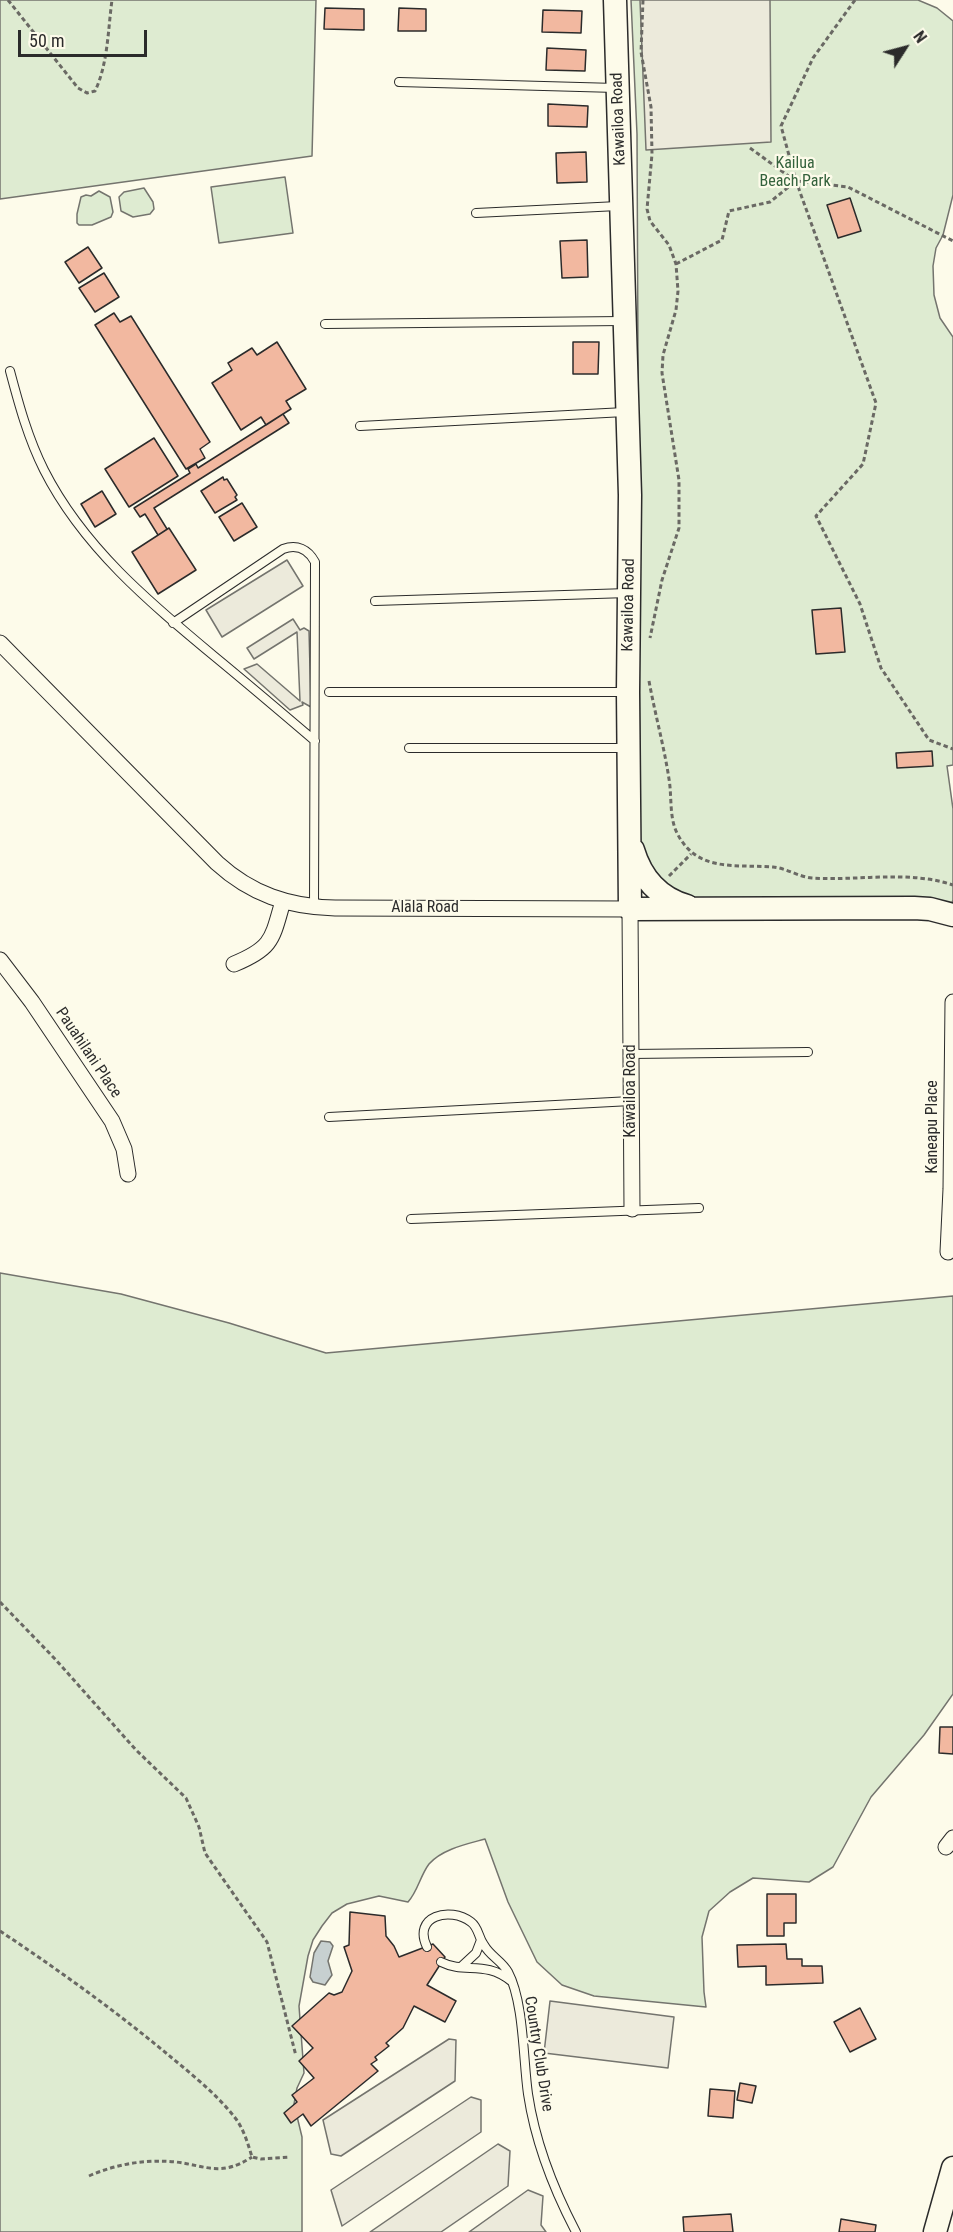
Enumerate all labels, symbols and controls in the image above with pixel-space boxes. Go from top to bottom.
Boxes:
scale bar [21,18,150,56]
north arrow [875,18,935,78]
text: N [909,28,931,47]
text: 50 m [29,30,64,51]
street label: Kawailoa Road [608,72,630,166]
park label: Kailua Beach Park [759,154,831,192]
street label: Kawailoa Road [619,558,639,652]
street label: Alala Road [391,898,459,918]
street label: Pauahilani Place [51,1004,125,1102]
street label: Kawailoa Road [621,1044,641,1138]
street label: Kaneapu Place [923,1080,943,1174]
street label: Country Club Drive [519,1995,557,2113]

